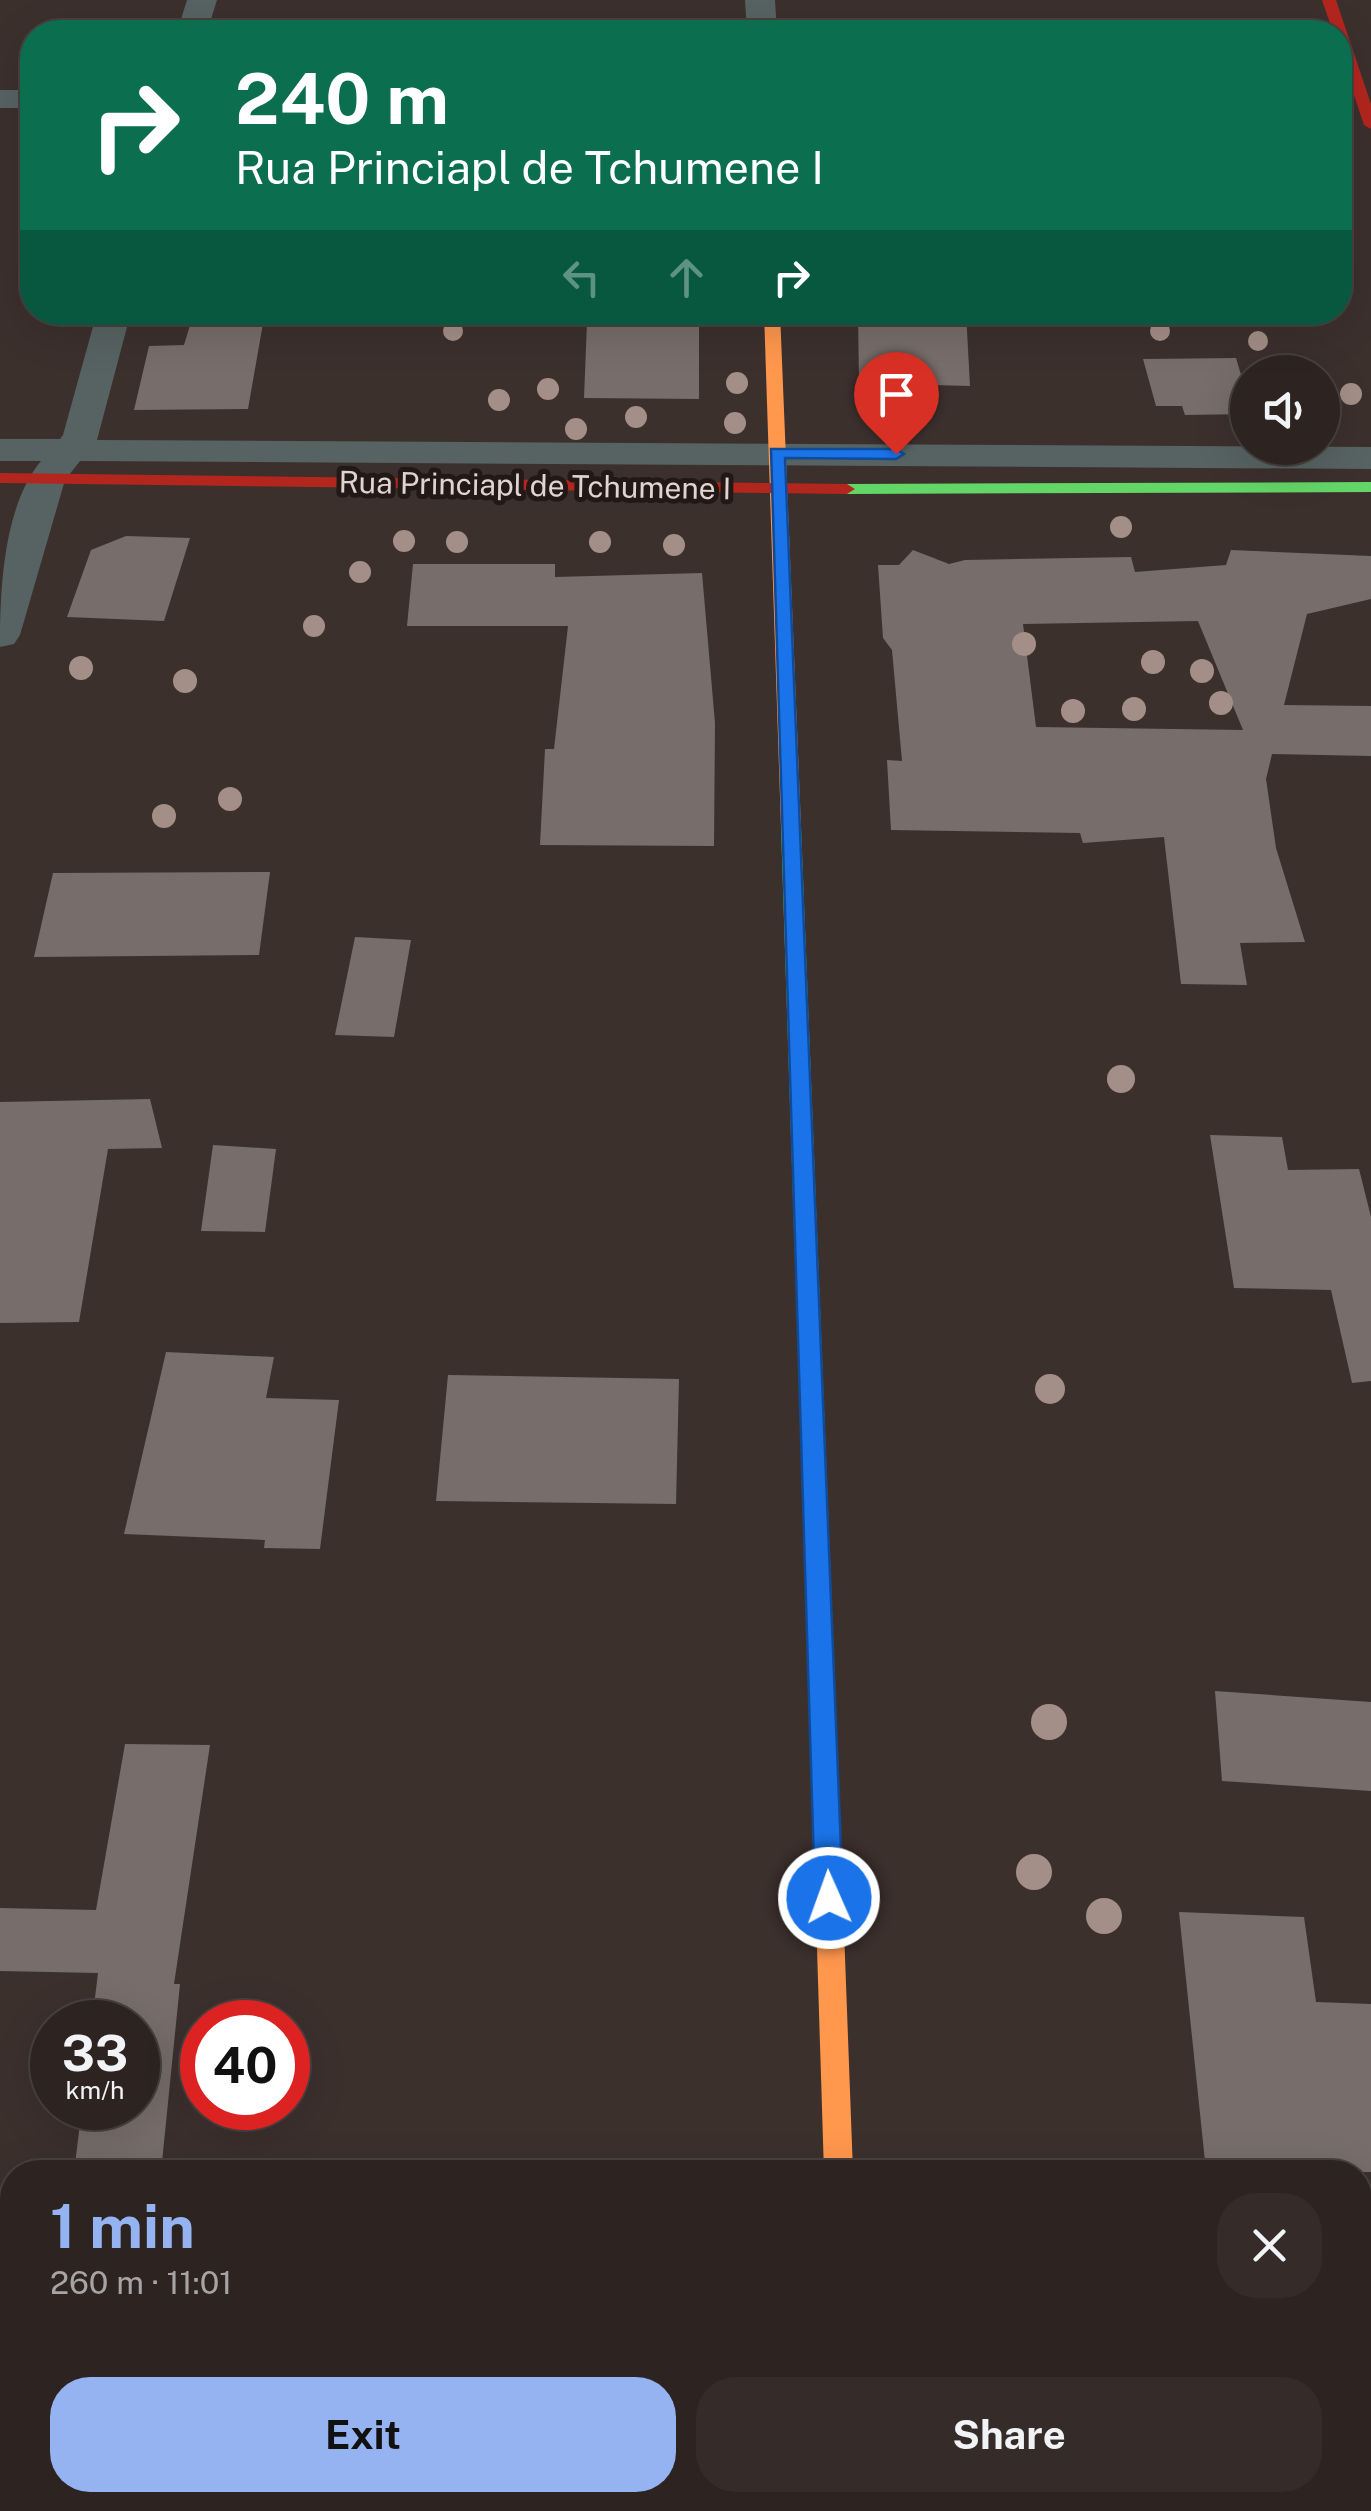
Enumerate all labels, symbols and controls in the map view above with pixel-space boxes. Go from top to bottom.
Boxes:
text: 240 m [235,57,449,140]
icon: right [70,60,200,190]
text: Rua Princiapl de Tchumene I [235,141,824,194]
icon: left [554,250,609,305]
icon: ahead [659,250,714,305]
icon: right [764,250,819,305]
pin [854,352,939,455]
map controls [1230,355,1340,465]
button: sound [1230,355,1340,465]
icon: arrive [869,367,924,422]
street label: Rua Princiapl de Tchumene I [338,464,732,506]
position arrow [777,1846,881,1950]
speed limit sign: 40 [180,2000,310,2130]
text: 33 [62,2023,128,2082]
text: km/h [66,2075,124,2105]
text: 1 min [50,2191,195,2262]
button: close [1217,2193,1322,2298]
text: 260 m · 11:01 [50,2264,232,2301]
button: Exit [50,2377,676,2492]
button: Share [696,2377,1322,2492]

